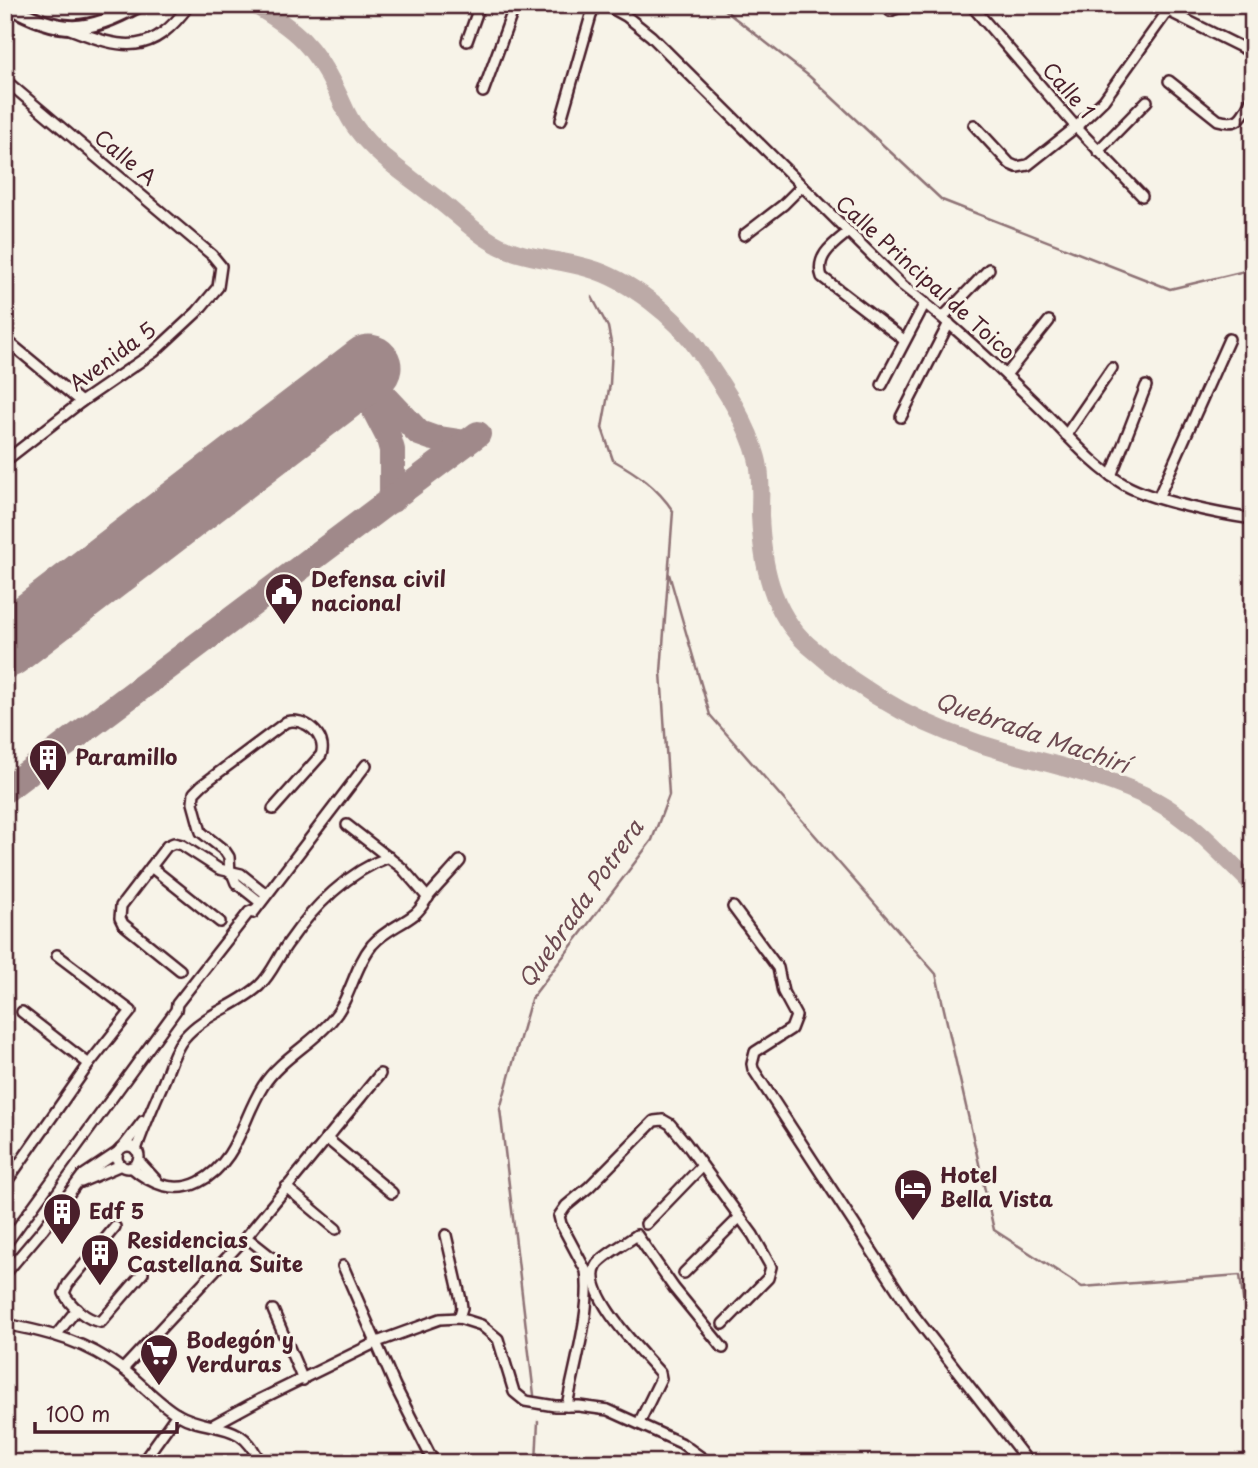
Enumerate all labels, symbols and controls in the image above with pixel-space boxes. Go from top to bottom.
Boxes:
street label: Calle 1 [1036,54,1103,125]
street label: Calle A [88,121,165,192]
street label: Calle Principal de Toico [829,187,1023,366]
street label: Avenida 5 [62,313,162,398]
place label: Defensa civil nacional [311,562,446,618]
public building icon: Defensa civil nacional [263,571,305,626]
water label: Quebrada Machirí [931,682,1139,783]
building icon: Paramillo [27,737,69,792]
place label: Paramillo [75,740,177,772]
water label: Quebrada Potrera [508,811,652,995]
place label: Hotel Bella Vista [940,1158,1053,1214]
hotel icon: Hotel Bella Vista [892,1167,934,1222]
building icon: Edf 5 [41,1191,83,1246]
place label: Edf 5 [89,1194,144,1226]
place label: Residencias Castellana Suite [127,1223,303,1279]
building icon: Residencias Castellana Suite [79,1232,121,1287]
place label: Bodegón y Verduras [186,1323,294,1379]
supermarket icon: Bodegón y Verduras [138,1332,180,1387]
scale bar [35,1391,177,1435]
text: 100 m [46,1397,110,1429]

